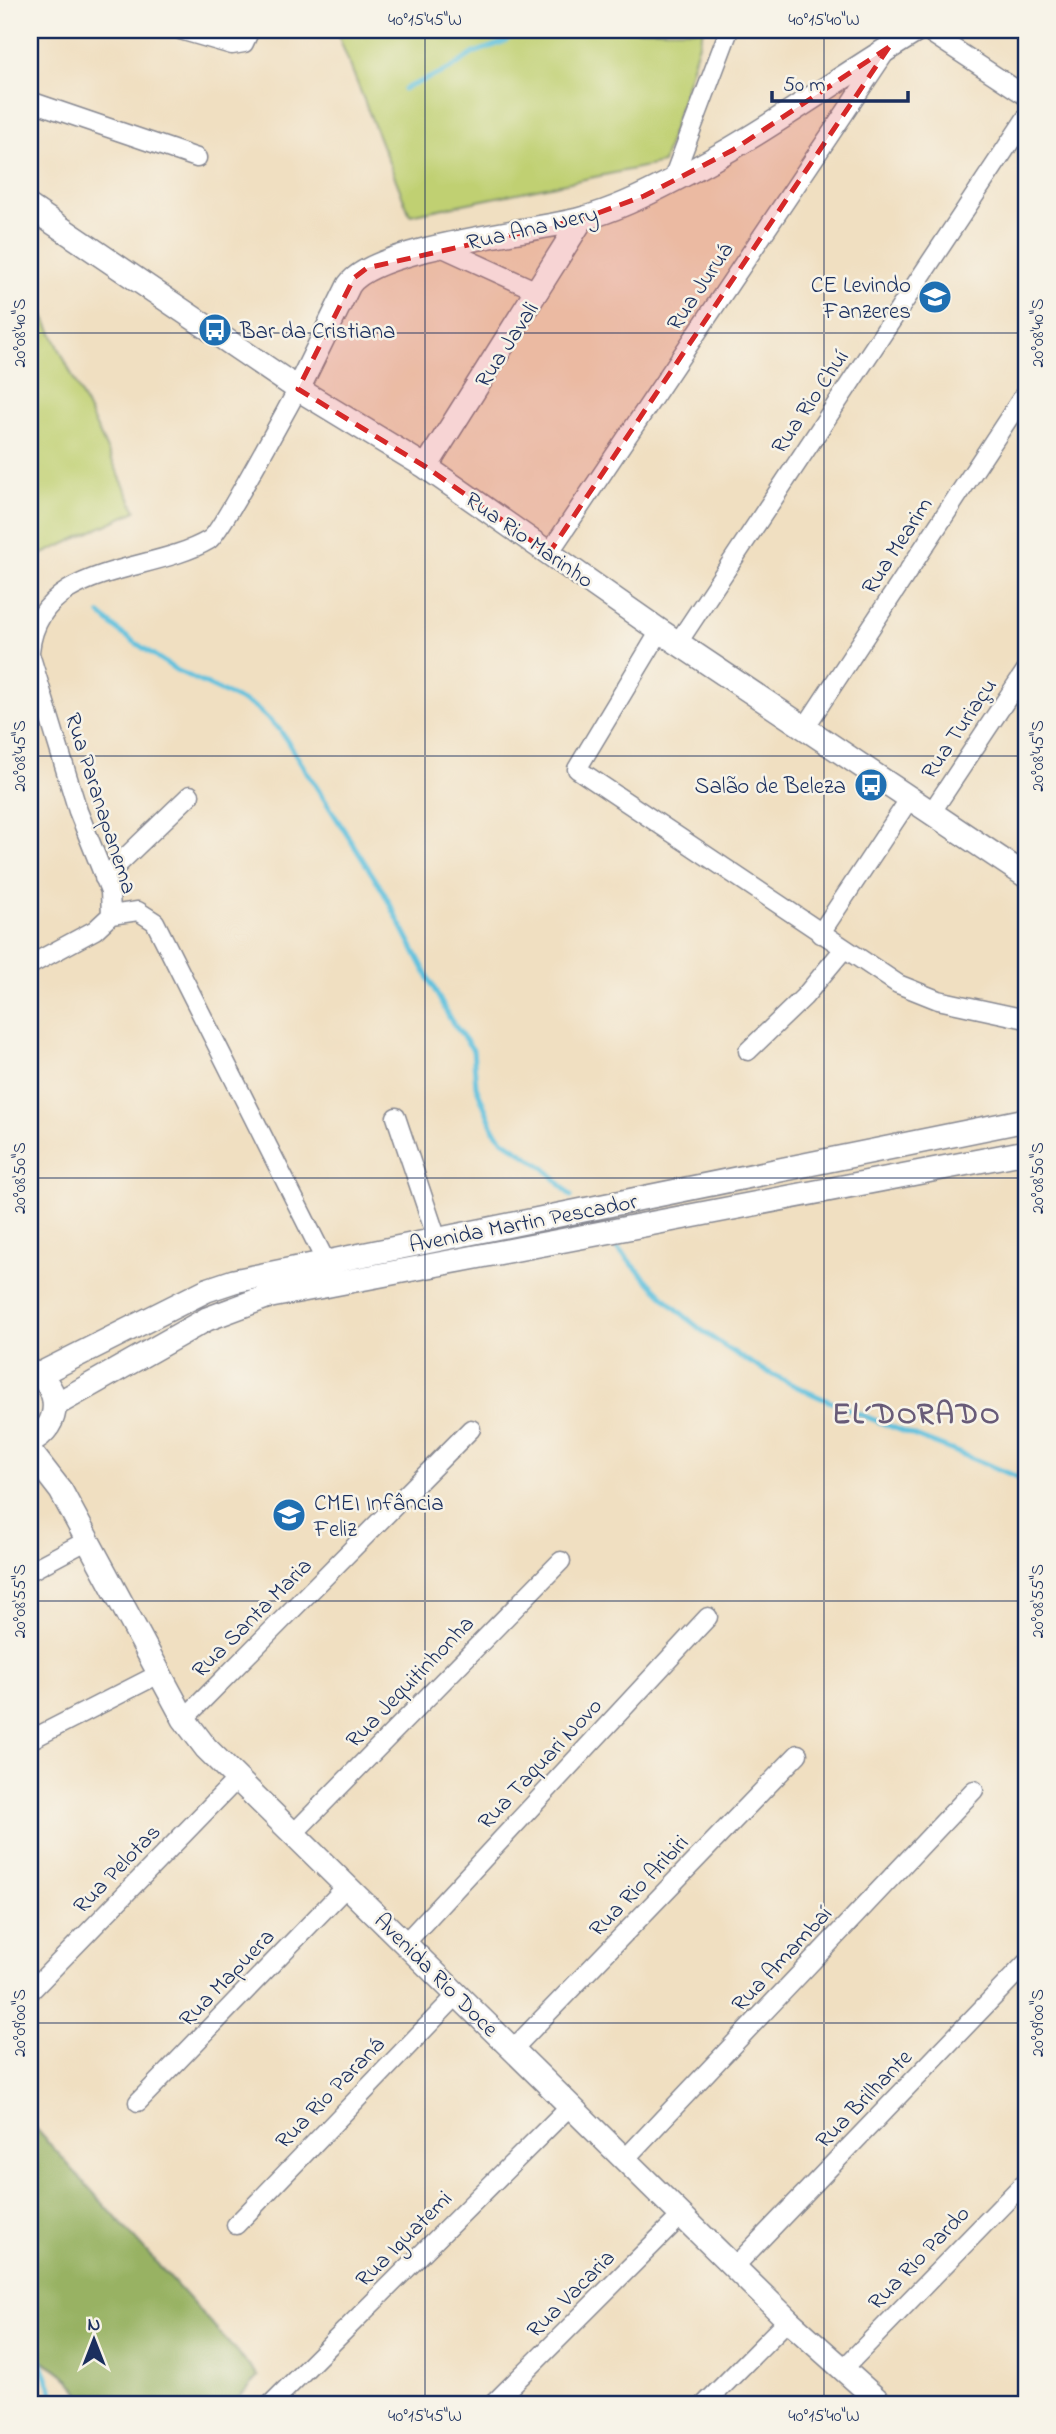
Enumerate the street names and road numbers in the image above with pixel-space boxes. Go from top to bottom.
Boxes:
street label: Rua Ana Nery [464,198,602,262]
street label: Rua Juruá [659,236,743,338]
street label: Rua Javali [468,296,548,395]
street label: Rua Rio Chuí [764,344,858,461]
street label: Rua Rio Marinho [457,484,600,598]
street label: Rua Mearim [854,491,942,601]
street label: Rua Turiaçu [914,672,1006,787]
street label: Rua Paranapanema [55,709,144,899]
street label: Avenida Martin Pescador [407,1186,641,1263]
street label: Rua Santa Maria [185,1551,320,1686]
street label: Rua Jequitinhonha [339,1609,483,1756]
street label: Rua Taquari Novo [471,1691,611,1838]
street label: Rua Pelotas [66,1817,169,1922]
street label: Rua Rio Aribiri [582,1828,697,1946]
street label: Rua Amambaí [725,1899,841,2020]
street label: Avenida Rio Doce [365,1906,506,2046]
street label: Rua Mapuera [172,1922,283,2035]
street label: Rua Rio Paraná [268,2030,393,2158]
street label: Rua Brilhante [809,2042,921,2157]
street label: Rua Iguatemi [349,2184,461,2296]
street label: Rua Rio Pardo [861,2199,979,2319]
street label: Rua Vacaria [520,2243,624,2347]

